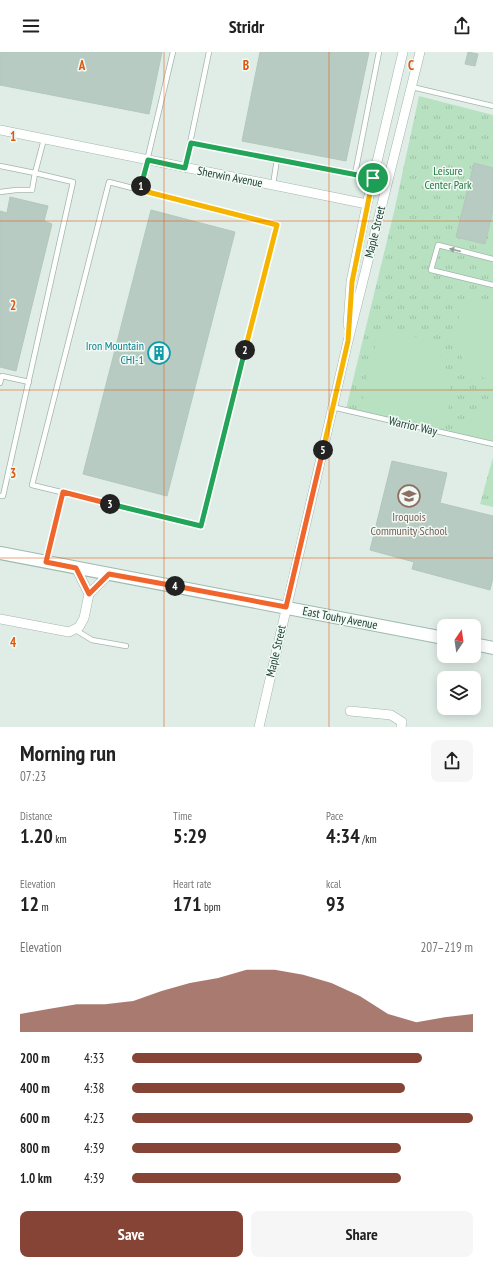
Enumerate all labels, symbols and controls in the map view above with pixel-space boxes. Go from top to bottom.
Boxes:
icon: menu [20,15,42,37]
text: Stridr [229,15,264,38]
icon: share [451,15,473,37]
text: A [78,57,86,74]
text: B [243,57,249,74]
text: C [408,57,414,74]
text: 1 [10,128,16,145]
pin [356,161,390,195]
street label: Sherwin Avenue [196,163,264,190]
park label: Leisure Center Park [424,163,472,192]
icon: arrive [362,167,384,189]
pin: 1 [131,176,151,196]
text: 1 [138,179,144,193]
street label: Maple Street [361,204,388,259]
one-way arrow [449,246,461,252]
text: 2 [10,297,16,314]
place label: Iron Mountain CHI-1 [86,338,144,367]
building icon: Iron Mountain CHI-1 [146,340,172,366]
pin: 2 [235,340,255,360]
text: 2 [242,343,248,357]
street label: Warrior Way [387,413,439,438]
pin: 5 [313,440,333,460]
text: 5 [320,443,326,457]
text: 3 [10,465,16,482]
school or university icon: Iroquois Community School [396,483,422,509]
pin: 3 [100,494,120,514]
text: 3 [107,497,113,511]
place label: Iroquois Community School [371,509,448,538]
pin: 4 [165,576,185,596]
text: 4 [172,579,178,593]
street label: East Touhy Avenue [301,603,379,632]
north arrow [437,619,481,663]
map controls [437,619,481,715]
street label: Maple Street [262,623,289,678]
text: 4 [10,634,17,651]
button: layers [437,671,481,715]
text: Morning run [20,739,116,767]
button: share [431,740,473,782]
text: 07:23 [20,768,46,785]
text: Distance [20,809,52,823]
text: Time [173,809,192,823]
text: Pace [326,809,343,823]
text: 1.20 [20,823,53,849]
text: 5:29 [173,823,207,849]
text: 4:34 [326,823,360,849]
text: km [53,832,67,846]
text: /km [360,832,377,846]
text: Elevation [20,877,55,891]
text: Heart rate [173,877,211,891]
text: kcal [326,877,341,891]
text: 12 [20,891,39,917]
text: 171 [173,891,202,917]
text: 93 [326,891,345,917]
text: m [39,900,49,914]
text: bpm [202,900,221,914]
text: Elevation [20,939,62,956]
text: 207–219 m [420,939,473,956]
text: 200 m [20,1050,50,1067]
text: 4:33 [84,1050,104,1067]
text: 400 m [20,1080,50,1097]
text: 4:38 [84,1080,104,1097]
text: 600 m [20,1110,50,1127]
text: 4:23 [84,1110,104,1127]
text: 800 m [20,1140,50,1157]
text: 4:39 [84,1140,104,1157]
text: 1.0 km [20,1170,52,1187]
text: 4:39 [84,1170,104,1187]
button: Save [20,1211,243,1257]
button: Share [251,1211,473,1257]

